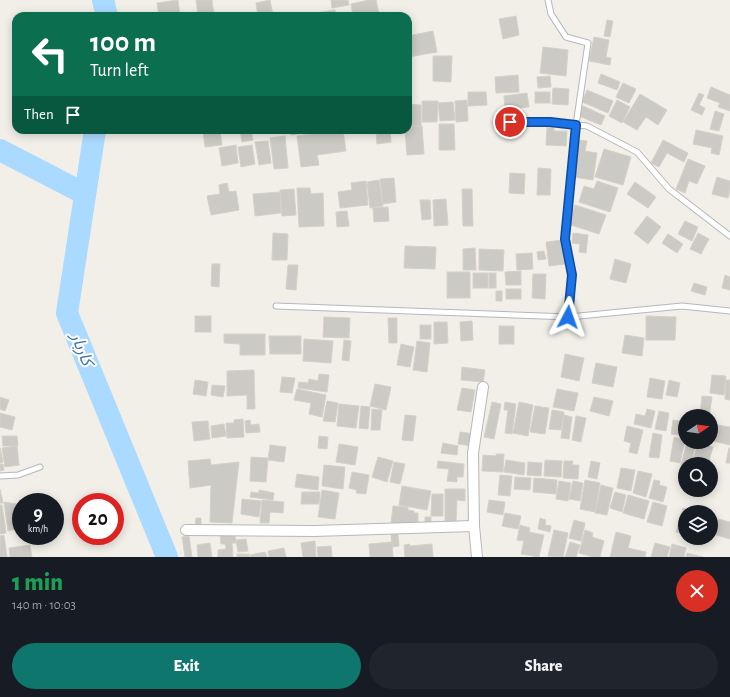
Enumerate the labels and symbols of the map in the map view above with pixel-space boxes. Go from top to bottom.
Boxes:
pin [493,105,527,139]
position arrow [547,296,589,338]
water label: کاربار [66,328,97,371]
north arrow [678,409,718,449]
speed limit sign: 20 [72,493,124,545]

